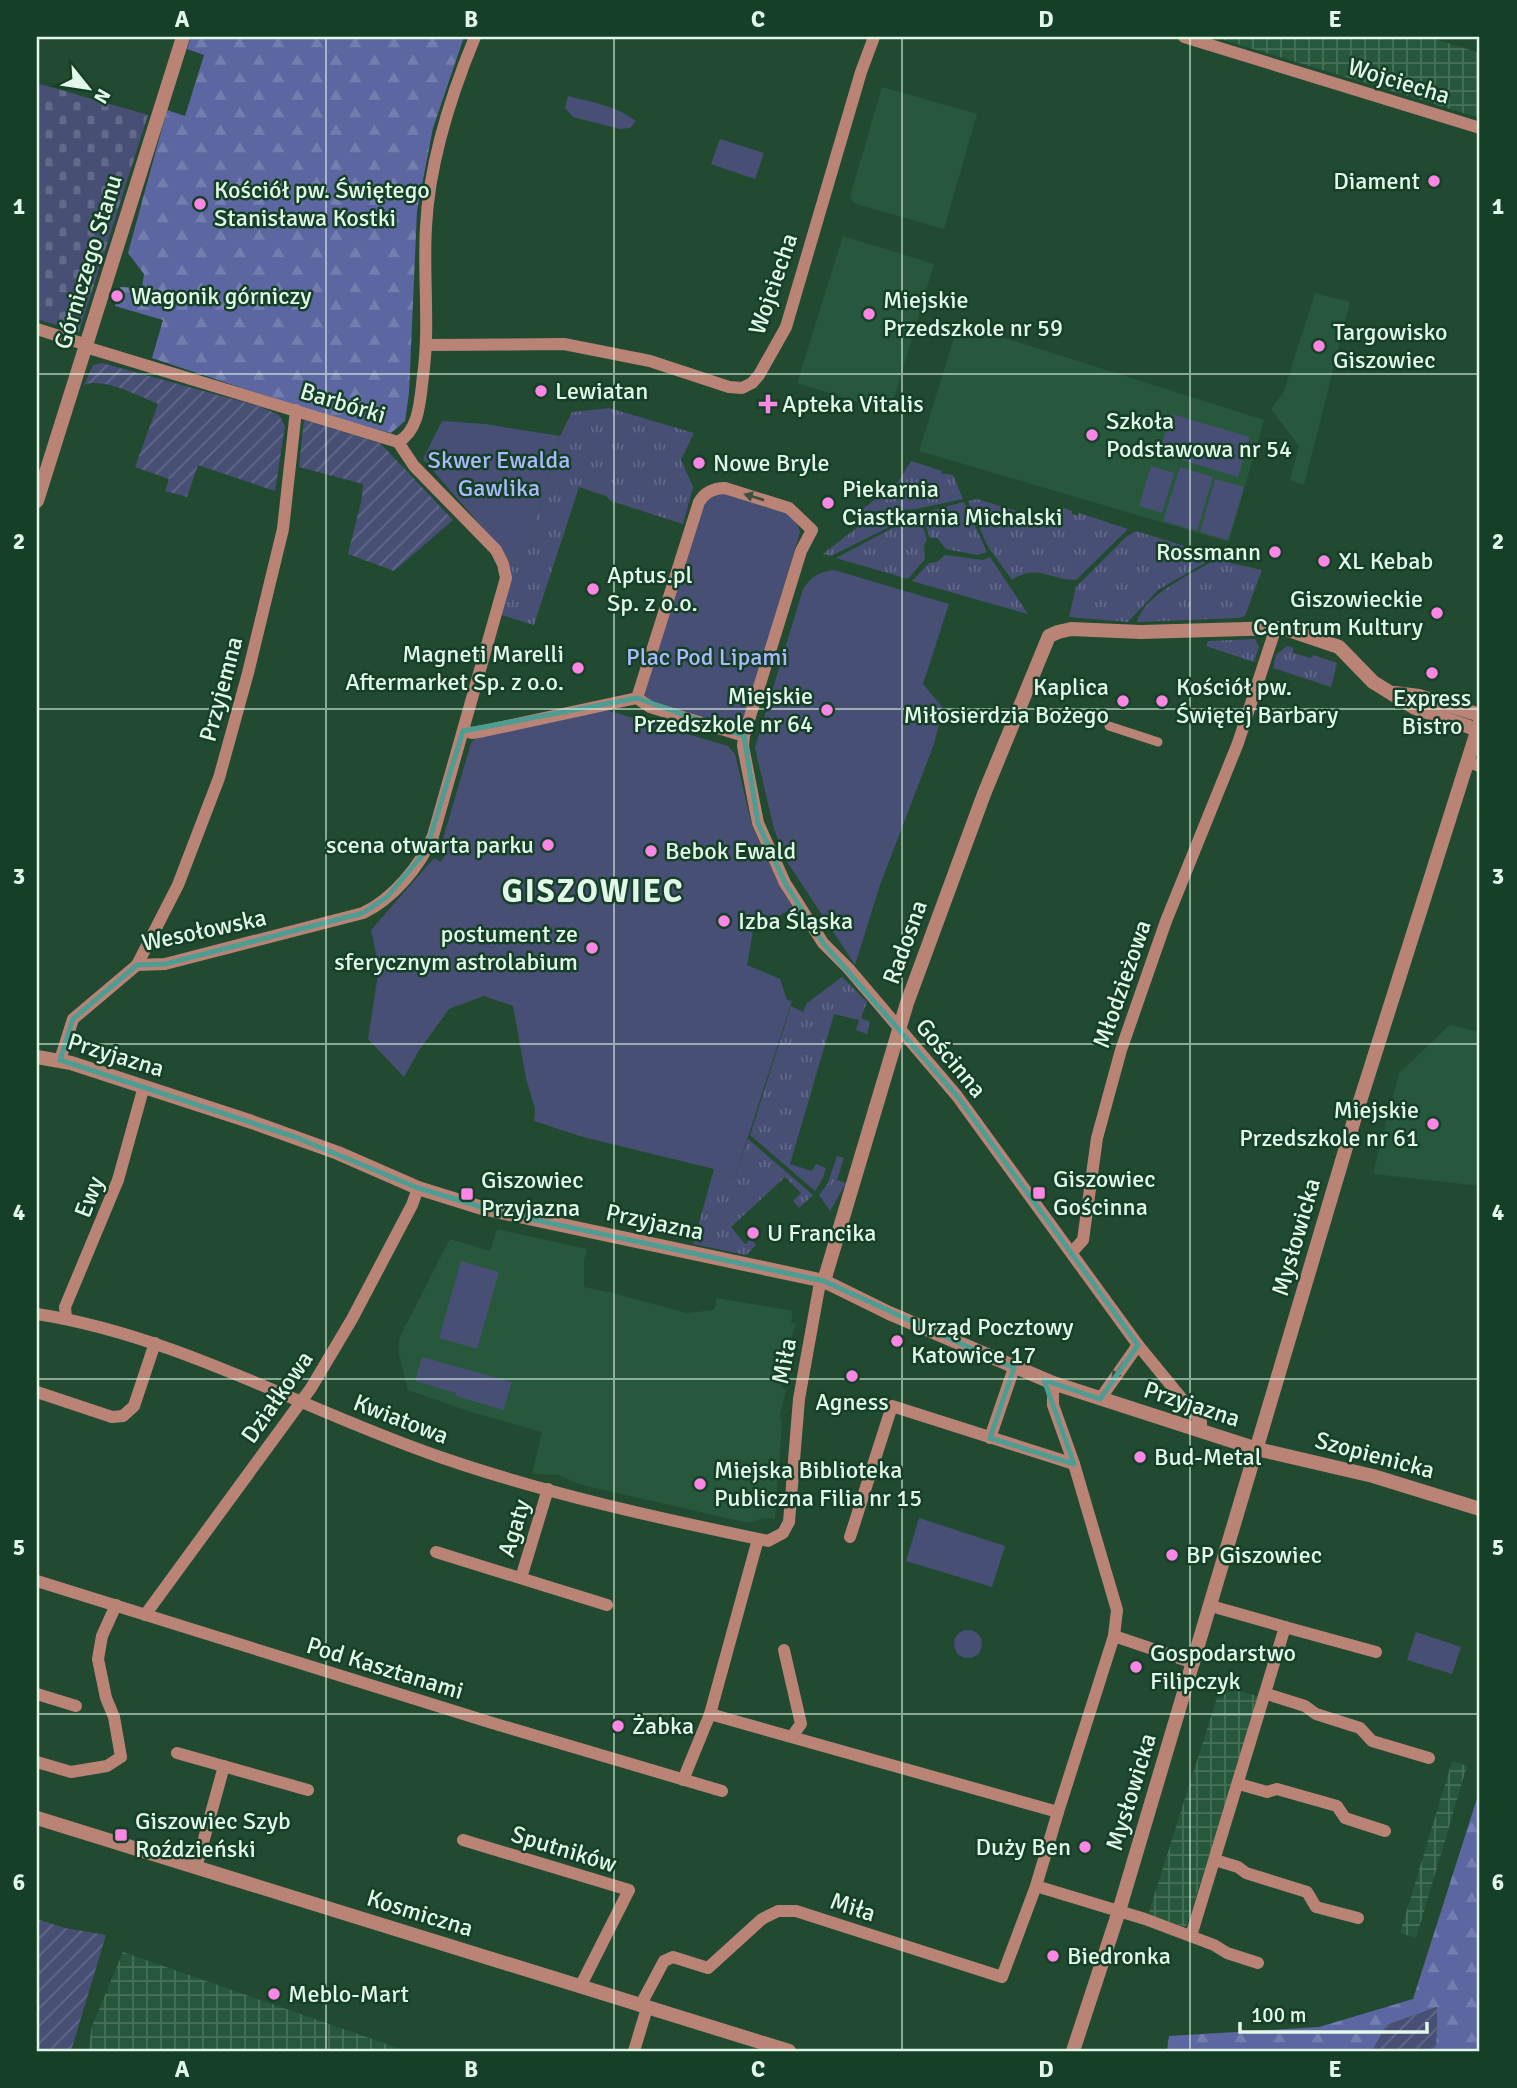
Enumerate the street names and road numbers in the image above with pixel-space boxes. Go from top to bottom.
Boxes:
street label: Wojciecha [1344,51,1454,111]
street label: Górniczego Stanu [47,171,129,353]
street label: Wojciecha [742,229,804,339]
street label: Barbórki [297,376,389,430]
street label: Przyjemna [193,633,249,745]
street label: Radosna [876,896,934,988]
street label: Wesołowska [139,902,269,958]
street label: Młodzieżowa [1086,916,1158,1052]
street label: Gościnna [909,1012,993,1104]
street label: Przyjazna [64,1026,168,1084]
street label: Ewy [68,1172,110,1222]
street label: Mysłowicka [1265,1175,1327,1299]
street label: Przyjazna [603,1197,707,1247]
street label: Miła [765,1336,803,1386]
street label: Działkowa [234,1345,320,1449]
street label: Przyjazna [1140,1374,1244,1434]
street label: Kwiatowa [349,1387,453,1451]
street label: Szopienicka [1312,1425,1438,1485]
street label: Agaty [491,1495,537,1561]
street label: Pod Kasztanami [303,1630,467,1706]
street label: Mysłowicka [1099,1730,1163,1854]
street label: Sputników [508,1819,620,1879]
street label: Kosmiczna [363,1883,477,1943]
street label: Miła [826,1886,880,1928]

